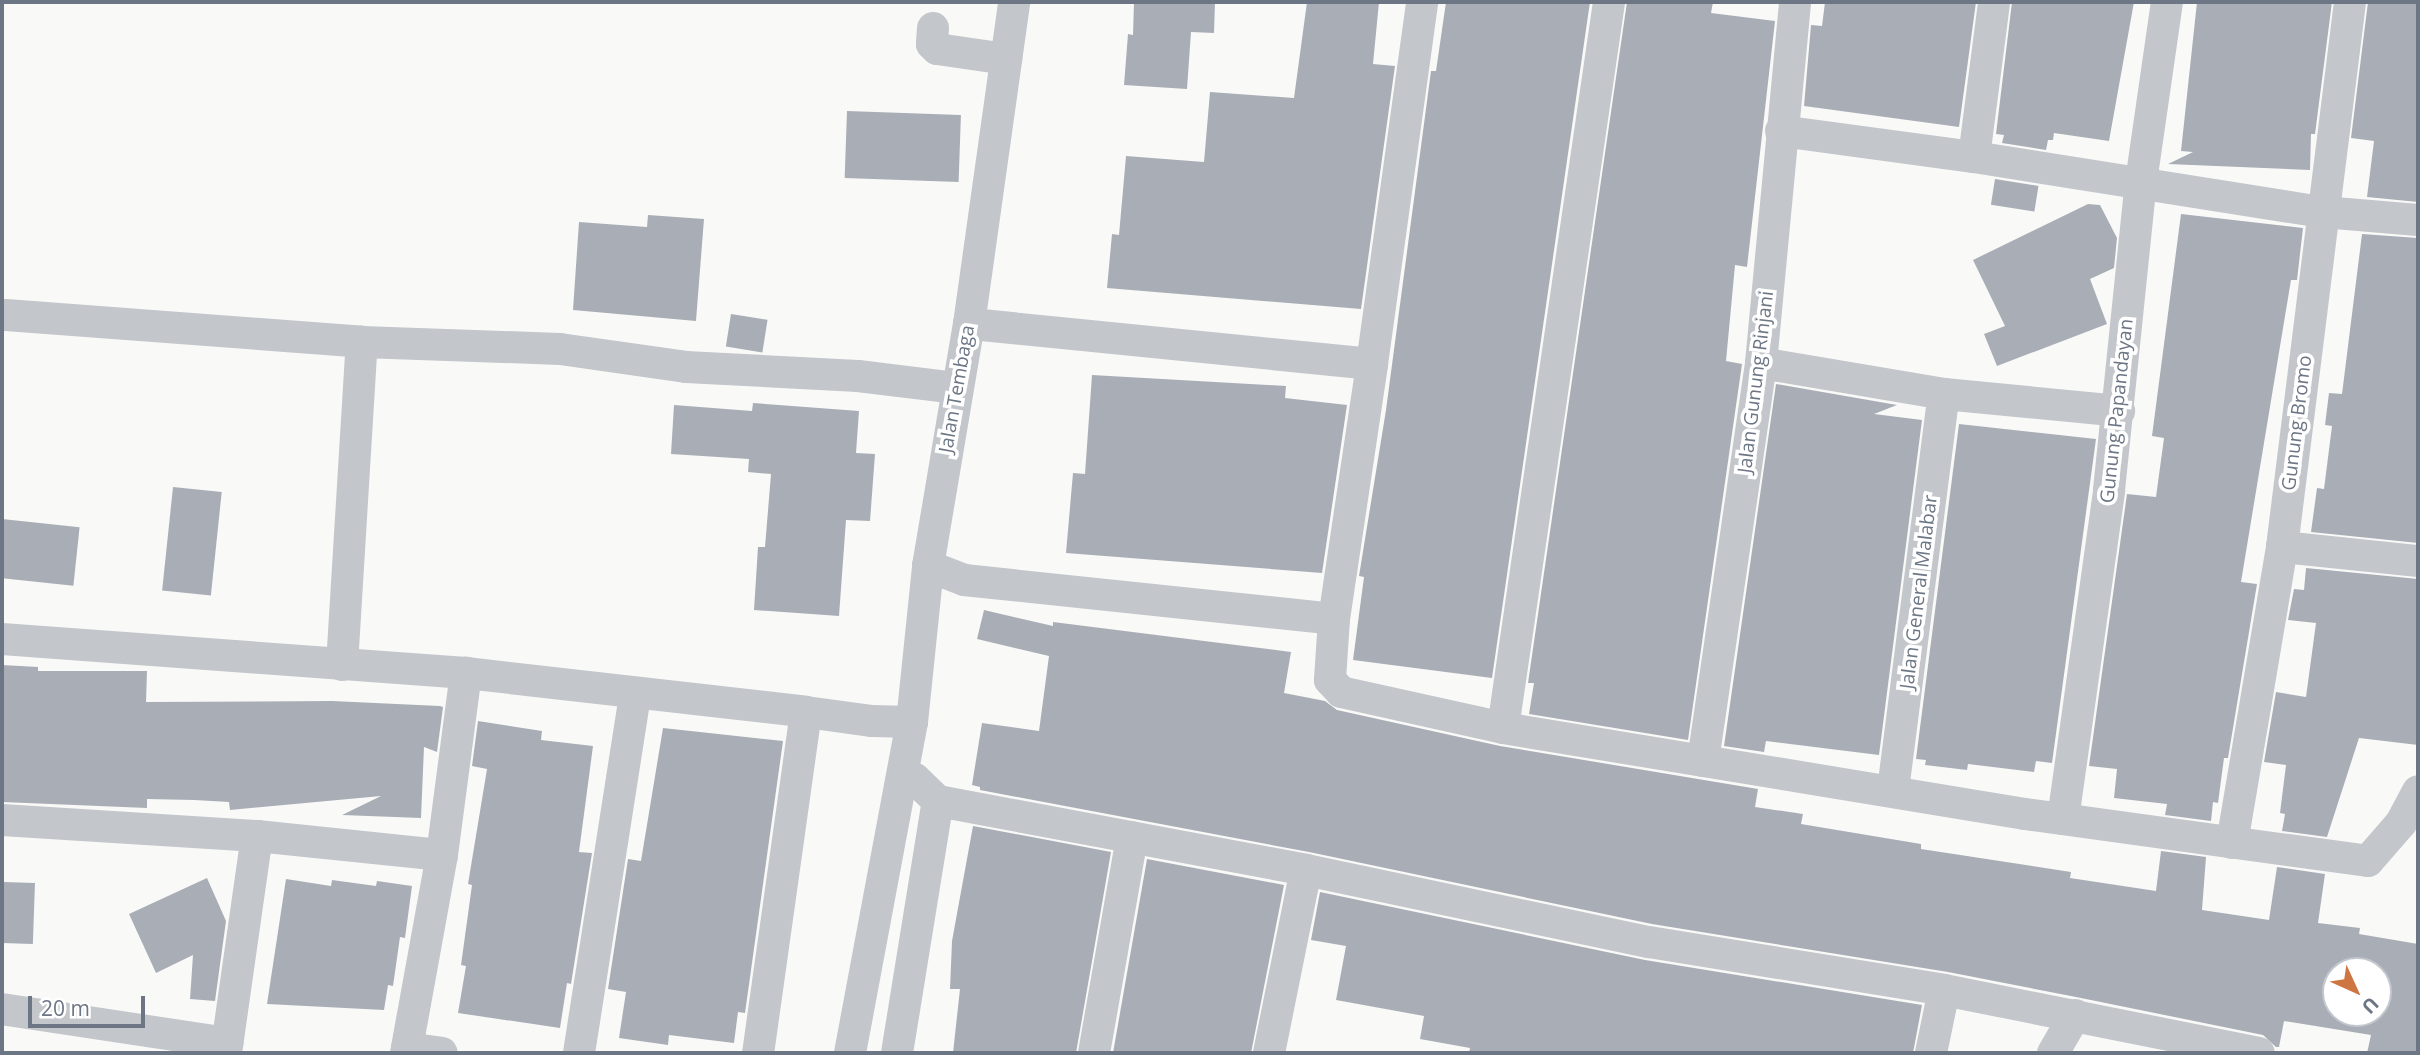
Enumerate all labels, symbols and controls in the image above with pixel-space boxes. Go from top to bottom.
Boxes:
street label: Jalan Gunung Rinjani [1734,290,1778,474]
street label: Gunung Papandayan [2096,318,2138,504]
street label: Jalan Tembaga [935,323,979,455]
street label: Gunung Bromo [2277,354,2317,492]
street label: Jalan General Malabar [1896,494,1942,690]
north arrow [2322,957,2392,1027]
scale bar [32,982,149,1026]
text: U [2356,991,2385,1020]
text: 20 m [41,994,90,1022]

